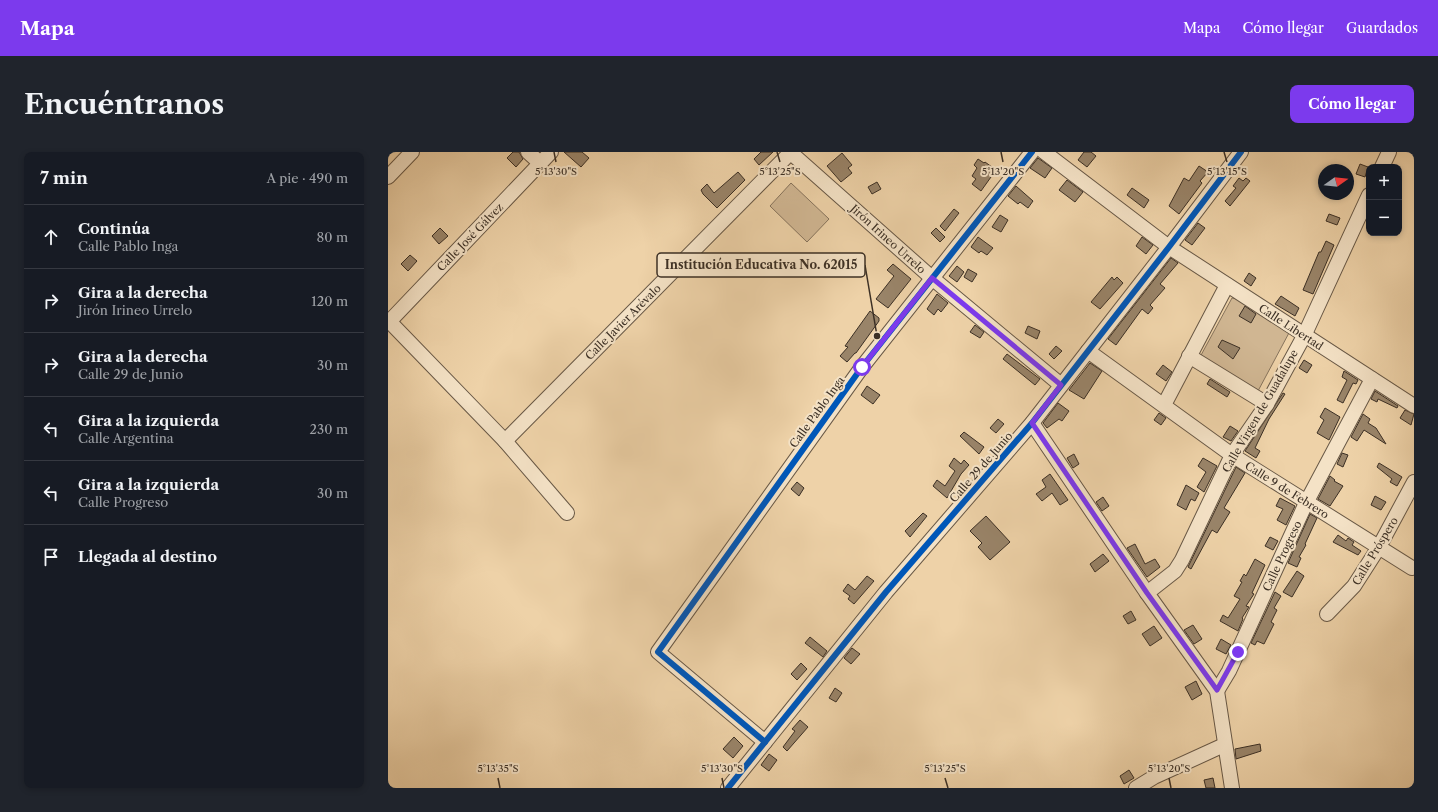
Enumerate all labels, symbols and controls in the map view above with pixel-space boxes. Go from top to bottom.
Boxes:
text: Mapa [20,17,75,40]
text: Mapa [1183,19,1220,37]
text: Cómo llegar [1242,19,1324,37]
text: Guardados [1346,19,1418,37]
button: Cómo llegar [1290,85,1414,123]
text: Encuéntranos [24,87,224,121]
north arrow [1318,164,1354,200]
map controls [1366,164,1402,236]
button: + [1366,164,1402,200]
text: 5°13'30"S [535,165,577,178]
text: 5°13'25"S [759,165,801,178]
text: 5°13'20"S [982,165,1024,178]
text: 5°13'15"S [1207,165,1247,178]
text: 7 min [40,168,88,188]
text: A pie · 490 m [267,170,348,186]
street label: Calle José Gálvez [434,200,506,274]
street label: Jirón Irineo Urrelo [846,200,929,277]
button: − [1366,200,1402,236]
text: Continúa [78,219,150,238]
icon: ahead [40,226,62,248]
text: 80 m [316,229,348,245]
text: Calle Pablo Inga [78,238,178,254]
callout: Institución Educativa No. 62015 [657,253,865,277]
text: Institución Educativa No. 62015 [665,257,858,272]
street label: Calle Javier Arévalo [582,281,664,363]
text: Gira a la derecha [78,283,208,302]
icon: right [40,290,62,312]
text: 120 m [311,293,348,309]
street label: Calle Libertad [1256,301,1326,353]
text: Jirón Irineo Urrelo [78,302,192,318]
text: Gira a la derecha [78,347,208,366]
street label: Calle Virgen de Guadalupe [1219,347,1301,475]
icon: right [40,354,62,376]
text: 30 m [317,357,348,373]
route start [853,358,871,376]
text: Calle 29 de Junio [78,366,183,382]
street label: Calle Pablo Inga [786,373,848,450]
text: Gira a la izquierda [78,411,219,430]
icon: left [40,418,62,440]
text: 230 m [310,421,348,437]
street label: Calle 29 de Junio [947,429,1016,505]
text: Calle Argentina [78,430,174,446]
street label: Calle 9 de Febrero [1242,459,1332,522]
text: Gira a la izquierda [78,475,219,494]
icon: left [40,482,62,504]
text: 30 m [317,485,348,501]
text: Calle Progreso [78,494,168,510]
street label: Calle Próspero [1349,514,1401,588]
street label: Calle Progreso [1260,518,1305,594]
icon: arrive [40,546,62,568]
text: Llegada al destino [78,547,217,566]
route end [1229,643,1247,661]
text: 5°13'35"S [477,762,519,775]
text: 5°13'30"S [701,762,743,775]
text: 5°13'25"S [924,762,966,775]
text: 5°13'20"S [1148,762,1190,775]

